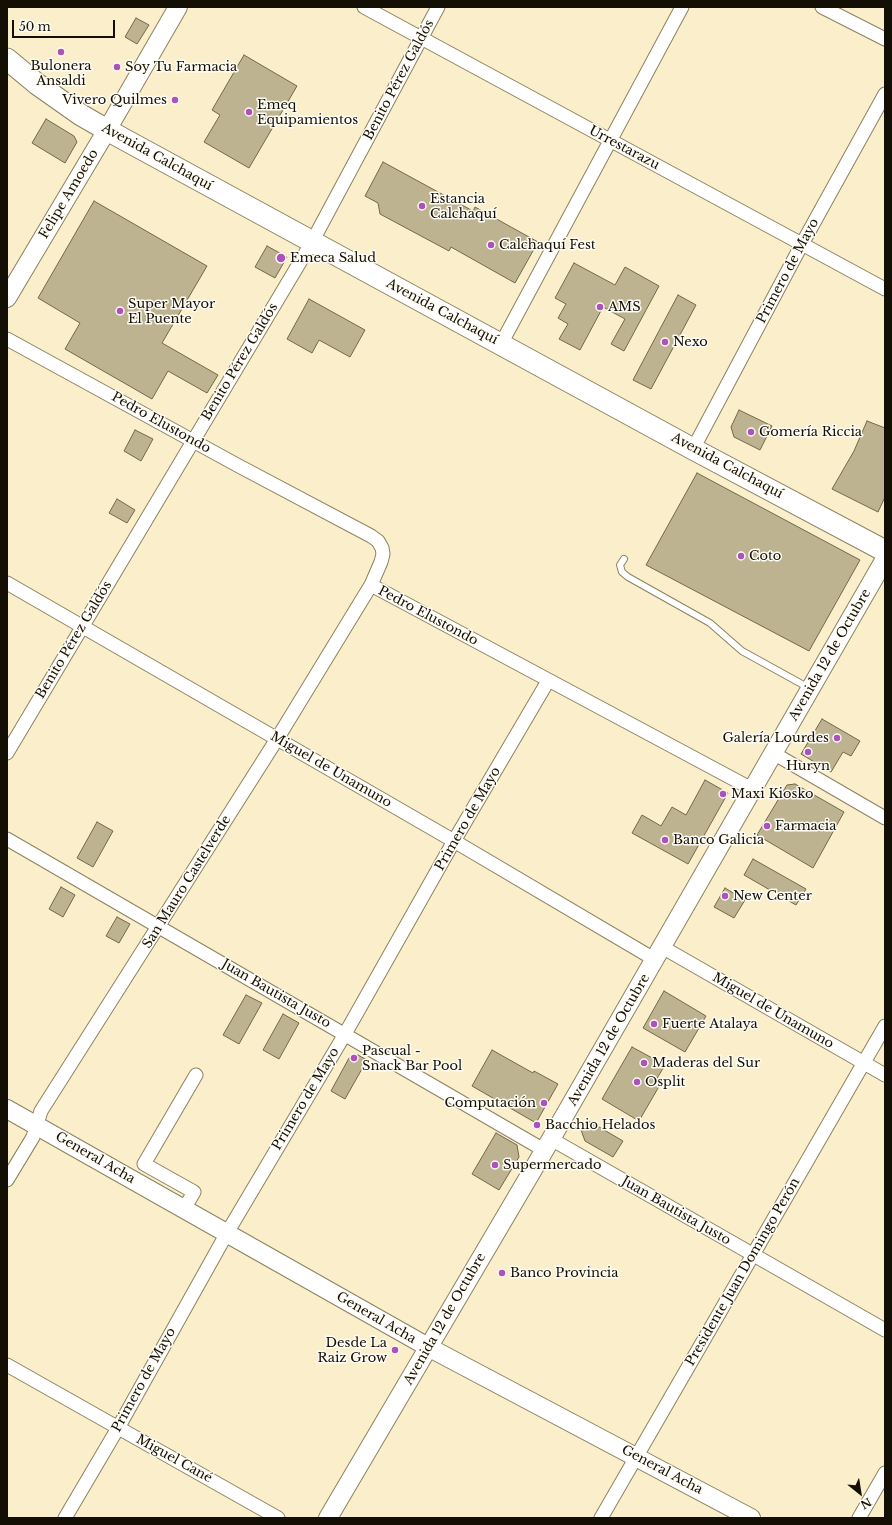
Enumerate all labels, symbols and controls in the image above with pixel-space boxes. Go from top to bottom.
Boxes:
scale bar [14,12,117,38]
street label: Benito Pérez Galdós [361,17,437,143]
text: 50 m [19,19,51,34]
marker: Bulonera Ansaldi [56,47,66,57]
place label: Bulonera Ansaldi [30,58,92,89]
place label: Soy Tu Farmacia [125,59,237,75]
marker: Soy Tu Farmacia [112,62,122,72]
place label: Vivero Quilmes [62,92,167,108]
marker: Vivero Quilmes [170,95,180,105]
place label: Emeq Equipamientos [257,97,358,128]
marker: Emeq Equipamientos [244,107,254,117]
street label: Avenida Calchaquí [99,120,215,194]
street label: Urrestarazu [586,123,662,173]
street label: Felipe Amoedo [36,146,102,242]
place label: Estancia Calchaquí [430,191,497,222]
marker: Estancia Calchaquí [417,201,427,211]
street label: Primero de Mayo [754,216,822,326]
place label: Calchaquí Fest [499,237,596,253]
marker: Calchaquí Fest [486,240,496,250]
place label: Emeca Salud [290,250,376,266]
marker: Emeca Salud [275,252,287,264]
street label: Avenida Calchaquí [384,276,500,348]
place label: Super Mayor El Puente [128,296,215,327]
place label: AMS [608,299,641,315]
street label: Benito Pérez Galdós [199,300,281,424]
marker: AMS [595,302,605,312]
marker: Super Mayor El Puente [115,306,125,316]
place label: Nexo [673,334,708,350]
marker: Nexo [660,337,670,347]
street label: Pedro Elustondo [109,389,213,457]
place label: Gomería Riccia [759,424,862,440]
marker: Gomería Riccia [746,427,756,437]
street label: Avenida Calchaquí [669,430,785,502]
place label: Coto [749,548,781,564]
marker: Coto [736,551,746,561]
street label: Benito Pérez Galdós [33,578,115,702]
street label: Pedro Elustondo [375,583,481,649]
street label: Avenida 12 de Octubre [786,586,874,724]
street label: Miguel de Unamuno [268,729,394,811]
place label: Galería Lourdes [722,730,829,746]
marker: Galería Lourdes [832,733,842,743]
marker: Huryn [803,747,813,757]
place label: Huryn [786,758,830,774]
street label: Primero de Mayo [432,765,504,873]
place label: Maxi Kiosko [731,786,813,802]
marker: Maxi Kiosko [718,789,728,799]
street label: San Mauro Castelverde [140,813,234,951]
place label: Farmacia [775,818,836,834]
marker: Farmacia [762,821,772,831]
place label: Banco Galicia [673,832,764,848]
marker: Banco Galicia [660,835,670,845]
place label: New Center [733,888,812,904]
marker: New Center [720,891,730,901]
street label: Juan Bautista Justo [219,956,333,1032]
street label: Miguel de Unamuno [710,970,836,1052]
street label: Avenida 12 de Octubre [565,971,653,1109]
place label: Fuerte Atalaya [662,1016,758,1032]
marker: Fuerte Atalaya [649,1019,659,1029]
place label: Pascual - Snack Bar Pool [362,1043,462,1074]
street label: Primero de Mayo [269,1045,343,1153]
marker: Pascual - Snack Bar Pool [349,1053,359,1063]
place label: Maderas del Sur [652,1055,760,1071]
marker: Maderas del Sur [639,1058,649,1068]
place label: Osplit [645,1074,686,1090]
marker: Osplit [632,1077,642,1087]
place label: Computación [445,1095,536,1111]
marker: Computación [539,1098,549,1108]
place label: Bacchio Helados [545,1117,655,1133]
marker: Bacchio Helados [532,1120,542,1130]
street label: General Acha [52,1129,138,1187]
place label: Supermercado [503,1157,601,1173]
marker: Supermercado [490,1160,500,1170]
street label: Juan Bautista Justo [619,1173,733,1249]
street label: Presidente Juan Domingo Perón [683,1175,803,1369]
street label: Avenida 12 de Octubre [401,1250,489,1388]
place label: Banco Provincia [510,1265,618,1281]
marker: Banco Provincia [497,1268,507,1278]
street label: General Acha [333,1289,419,1347]
street label: Primero de Mayo [109,1325,179,1435]
place label: Desde La Raiz Grow [317,1335,387,1366]
marker: Desde La Raiz Grow [390,1345,400,1355]
street label: Miguel Cané [133,1432,215,1486]
street label: General Acha [619,1442,705,1498]
north arrow [840,1473,880,1513]
text: N [858,1495,874,1512]

